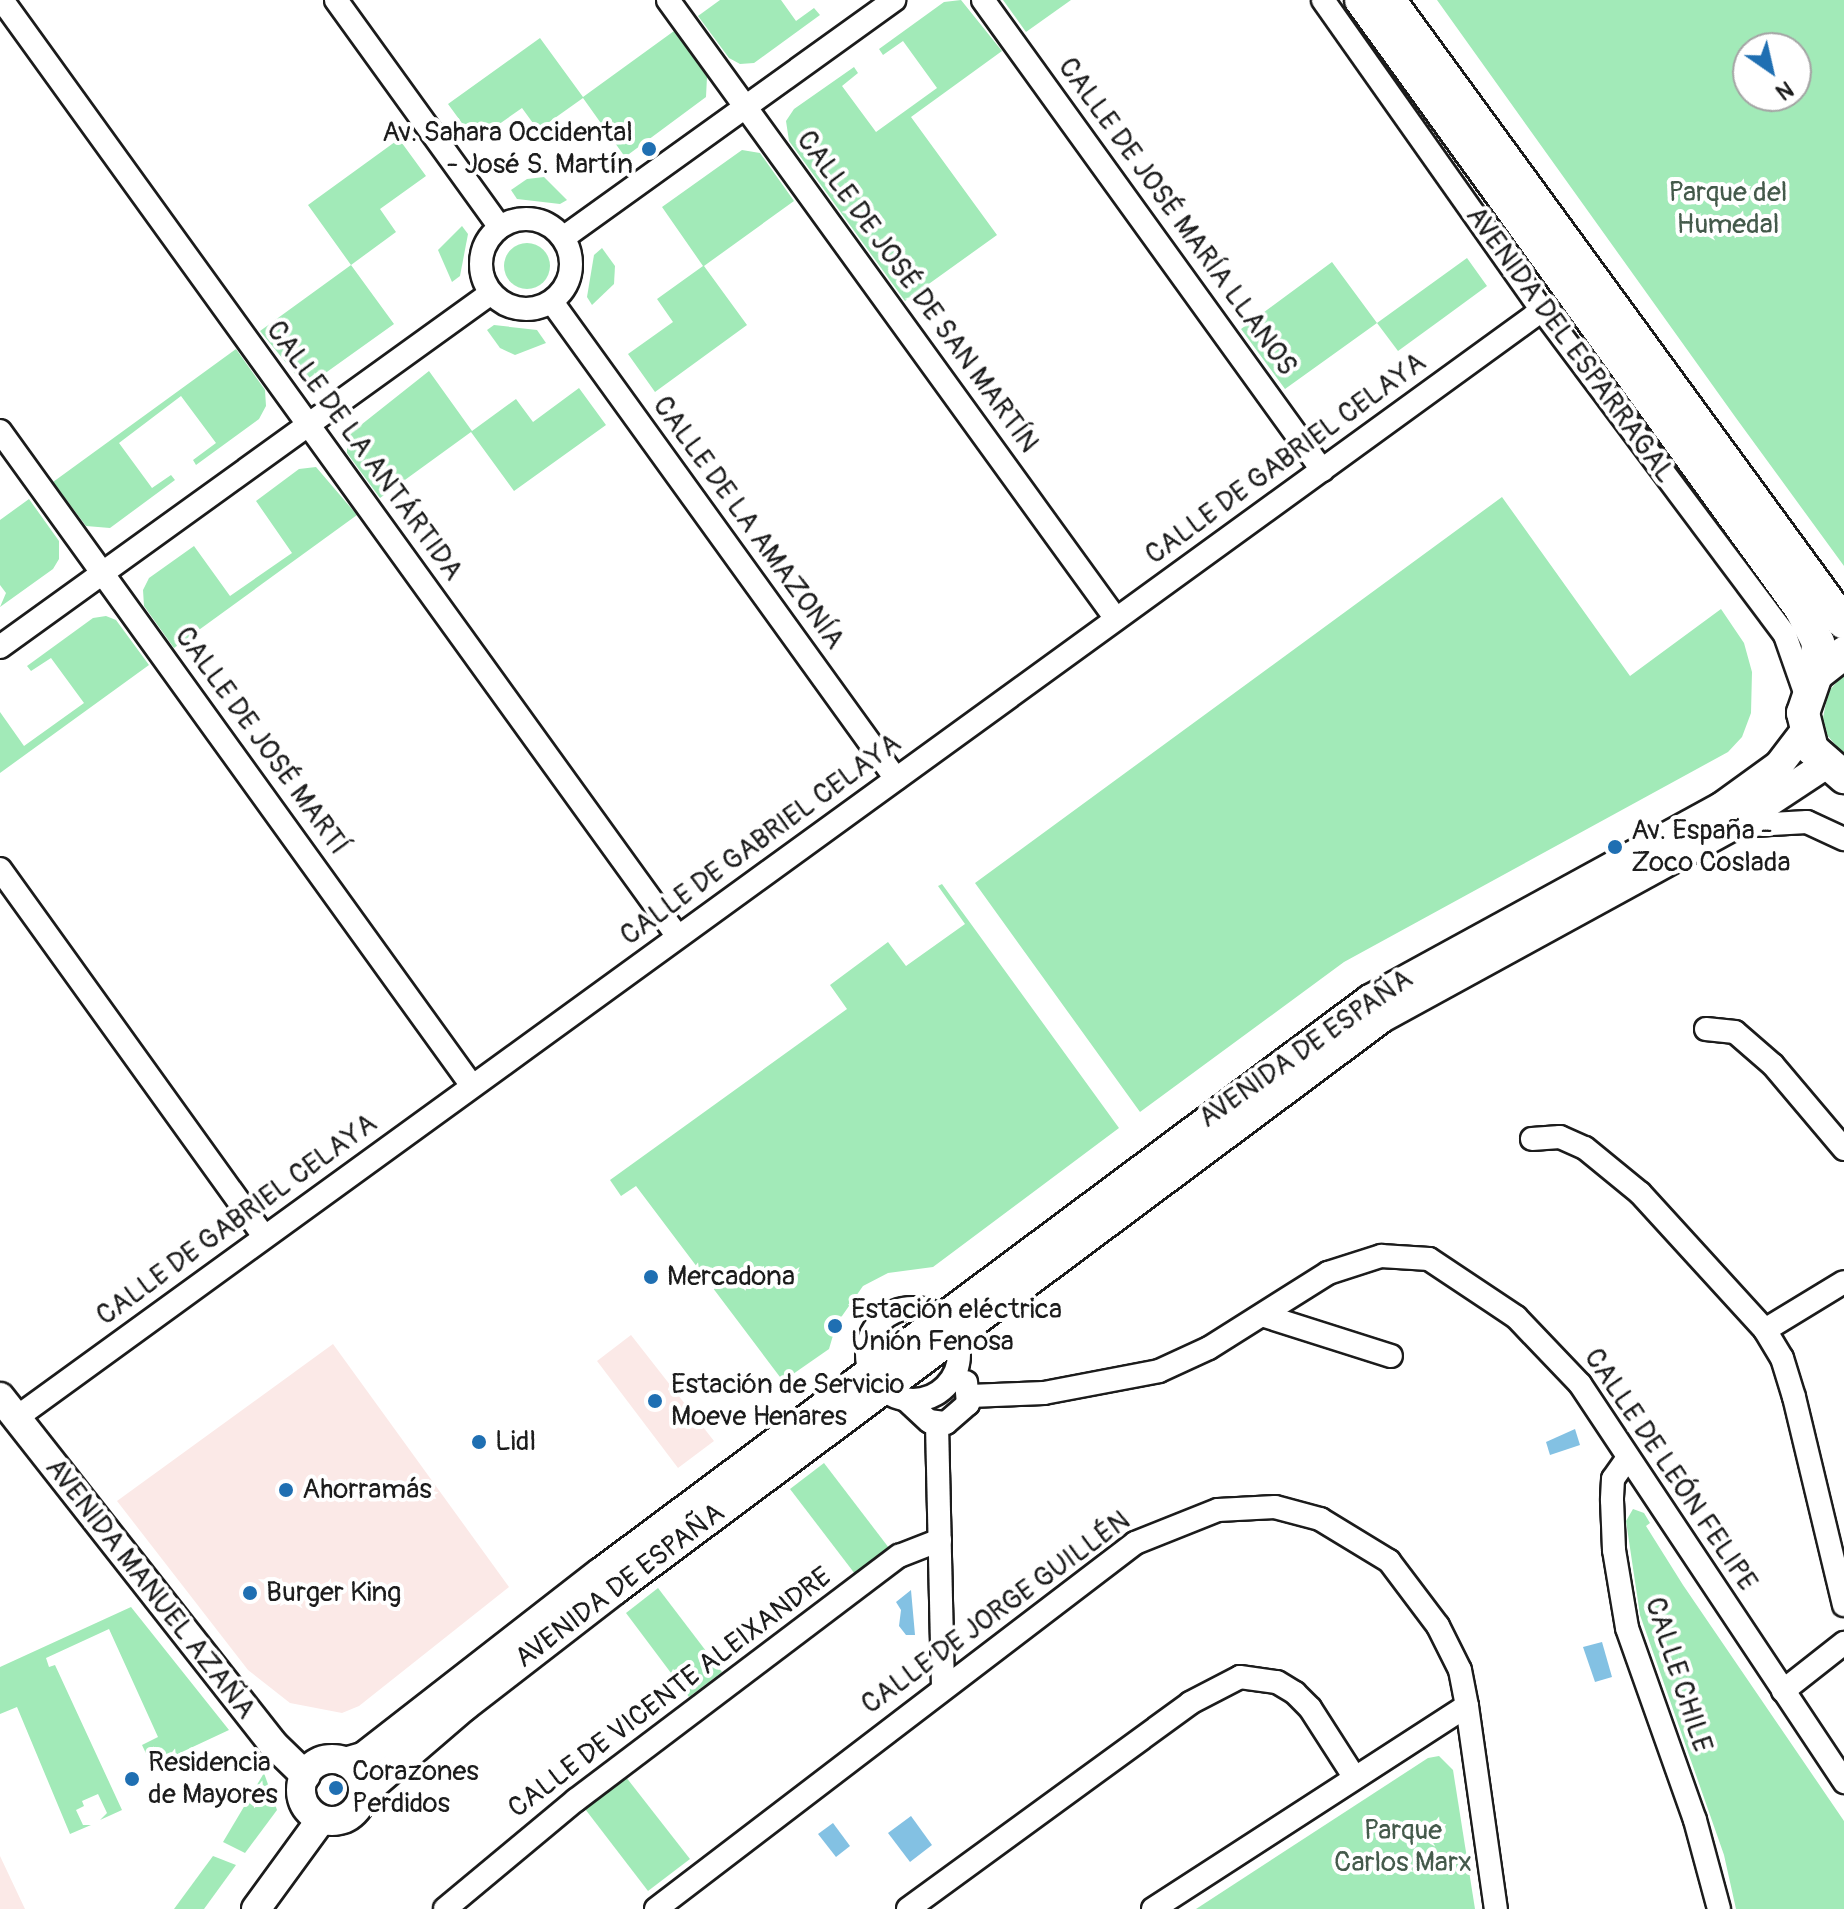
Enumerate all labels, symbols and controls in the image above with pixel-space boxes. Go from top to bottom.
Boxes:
north arrow [1732,32,1812,112]
street label: CALLE DE JOSÉ MARÍA LLANOS [1050,52,1304,382]
text: N [1770,74,1798,106]
place label: Av. Sahara Occidental - José S. Martín [382,116,633,182]
street label: CALLE DE JOSÉ DE SAN MARTÍN [789,124,1045,460]
marker: Av. Sahara Occidental - José S. Martín [640,140,658,158]
park label: Parque del Humedal [1669,176,1787,242]
street label: AVENIDA DEL ESPARRAGAL [1458,200,1682,490]
street label: CALLE DE LA ANTÁRTIDA [258,315,470,587]
street label: CALLE DE GABRIEL CELAYA [1139,346,1433,572]
street label: CALLE DE LA AMAZONÍA [645,390,851,656]
street label: CALLE DE JOSÉ MARTÍ [167,621,355,861]
street label: CALLE DE GABRIEL CELAYA [614,727,908,953]
place label: Av. España - Zoco Coslada [1631,814,1791,880]
marker: Av. España - Zoco Coslada [1606,838,1624,856]
street label: AVENIDA DE ESPAÑA [1193,963,1419,1135]
street label: CALLE DE GABRIEL CELAYA [90,1107,384,1333]
place label: Mercadona [667,1260,795,1294]
marker: Mercadona [642,1268,660,1286]
place label: Estación eléctrica Unión Fenosa [851,1293,1062,1359]
marker: Estación eléctrica Unión Fenosa [826,1317,844,1335]
street label: CALLE DE LEÓN FELIPE [1576,1342,1764,1598]
place label: Estación de Servicio Moeve Henares [671,1368,905,1434]
marker: Estación de Servicio Moeve Henares [646,1392,664,1410]
place label: Lidl [495,1425,536,1459]
marker: Lidl [470,1433,488,1451]
street label: AVENIDA MANUEL AZAÑA [38,1452,262,1726]
place label: Ahorramás [302,1473,432,1507]
marker: Ahorramás [277,1481,295,1499]
street label: AVENIDA DE ESPAÑA [509,1496,731,1676]
street label: CALLE DE JORGE GUILLÉN [855,1504,1137,1722]
street label: CALLE DE VICENTE ALEIXANDRE [502,1560,838,1826]
place label: Burger King [266,1576,401,1610]
marker: Burger King [241,1584,259,1602]
street label: CALLE CHILE [1637,1593,1719,1757]
place label: Residencia de Mayores [148,1746,278,1812]
place label: Corazones Perdidos [352,1755,479,1821]
marker: Residencia de Mayores [123,1770,141,1788]
marker: Corazones Perdidos [327,1779,345,1797]
park label: Parque Carlos Marx [1334,1814,1472,1880]

